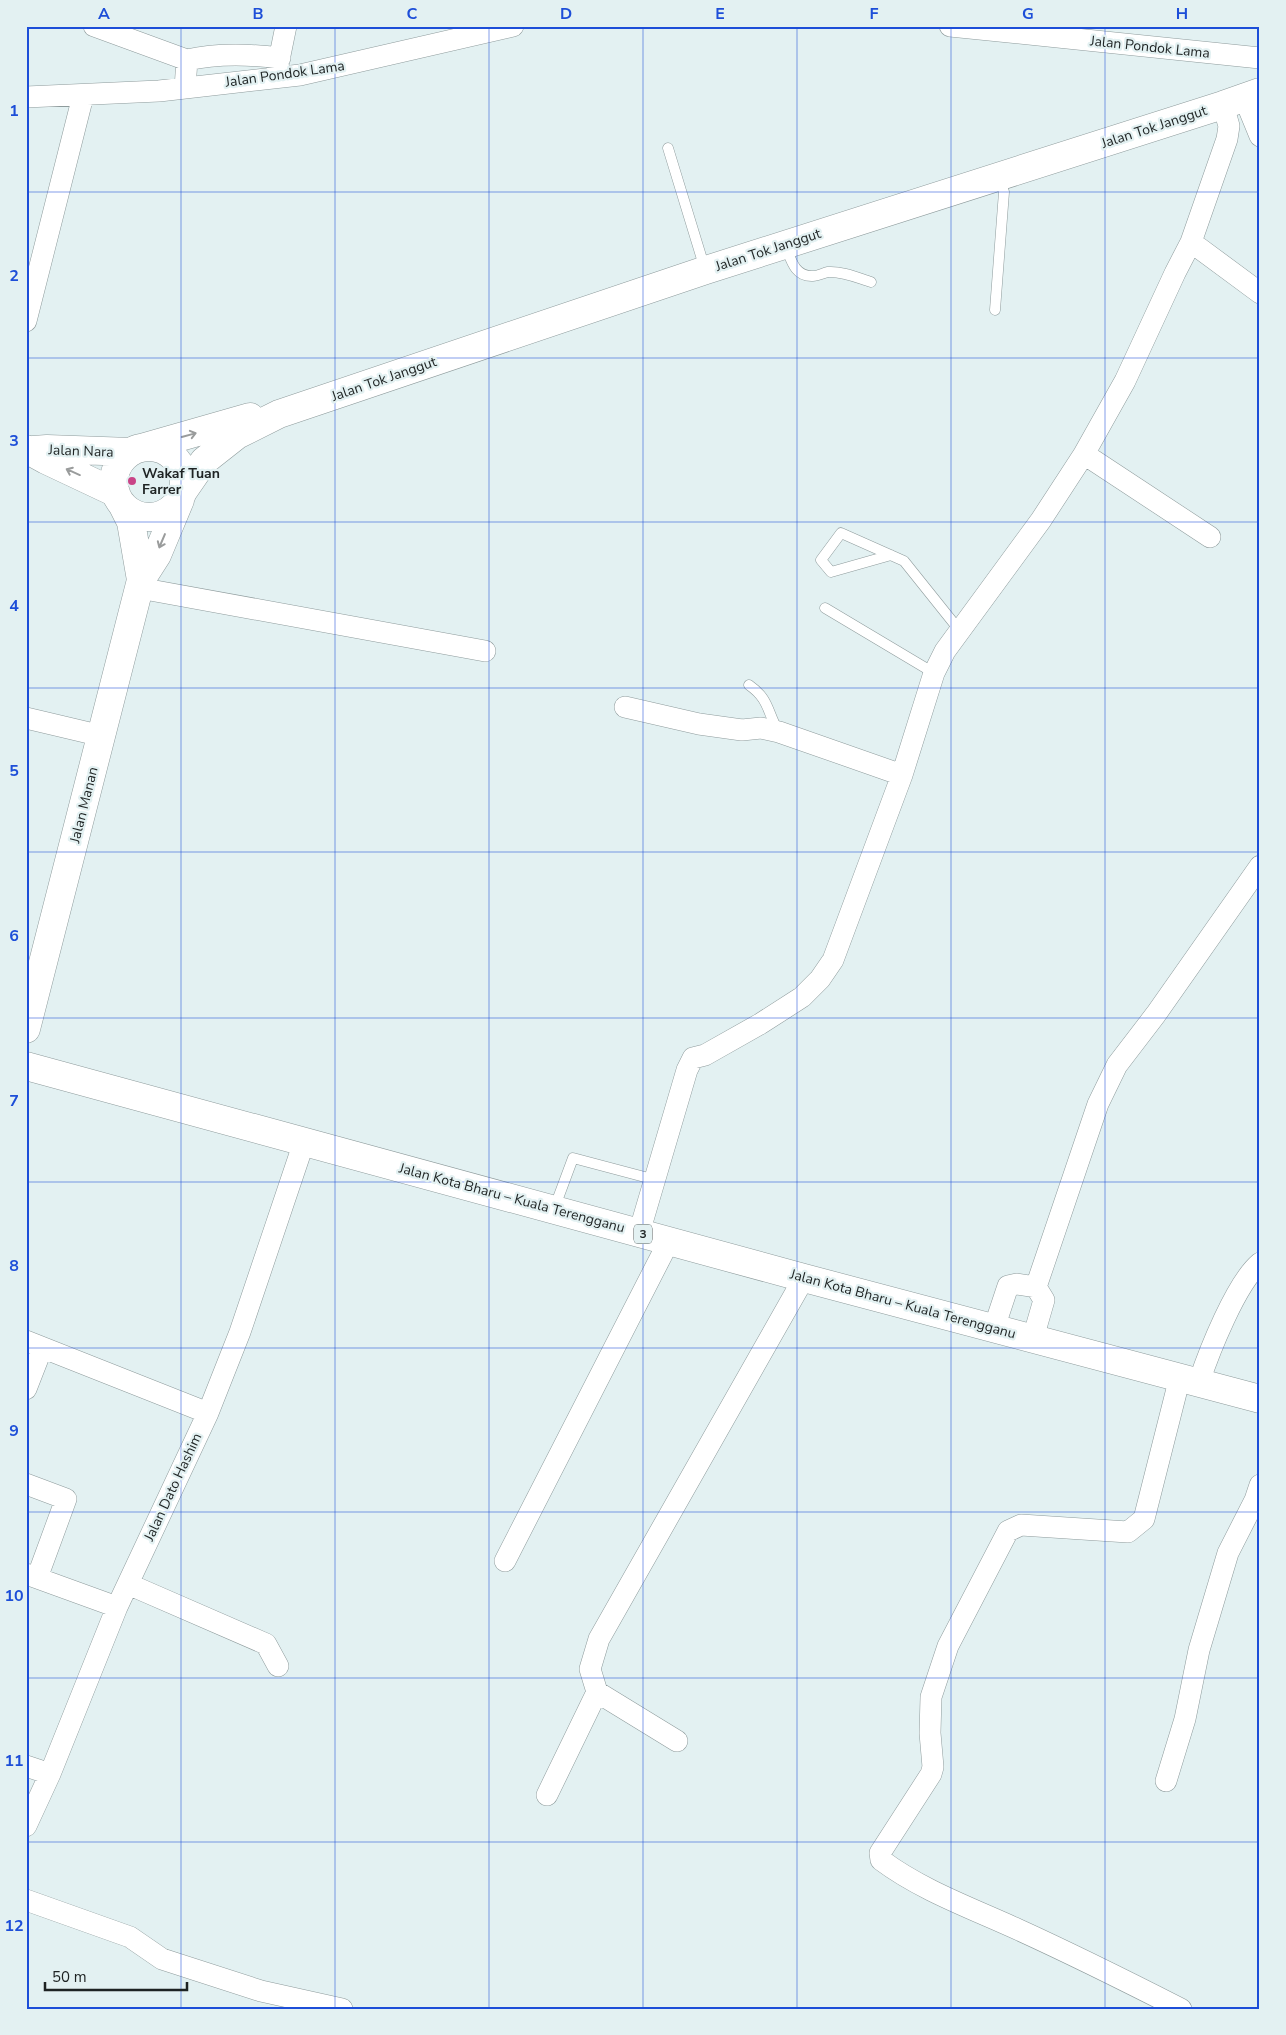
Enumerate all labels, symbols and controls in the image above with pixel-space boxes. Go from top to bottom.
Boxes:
text: A [98,3,110,25]
text: B [252,3,264,25]
text: C [407,3,418,25]
text: D [560,3,572,25]
text: E [715,3,725,25]
text: F [870,3,879,25]
text: G [1022,3,1034,25]
text: H [1176,3,1188,25]
street label: Jalan Pondok Lama [1088,31,1211,63]
street label: Jalan Pondok Lama [223,56,346,92]
text: 1 [9,100,19,122]
street label: Jalan Tok Janggut [1098,101,1209,153]
street label: Jalan Tok Janggut [712,224,823,276]
text: 2 [9,265,19,287]
street label: Jalan Tok Janggut [328,352,439,406]
text: 3 [9,430,19,452]
one-way arrow [181,430,197,440]
street label: Jalan Nara [47,440,114,462]
place label: Wakaf Tuan Farrer [142,464,220,499]
one-way arrow [66,467,81,477]
marker: Wakaf Tuan Farrer [126,475,138,487]
one-way arrow [157,533,167,548]
text: 4 [9,595,19,617]
text: 5 [9,760,19,782]
street label: Jalan Manan [65,765,103,846]
text: 6 [9,925,19,947]
text: 7 [9,1090,19,1112]
street label: Jalan Kota Bharu – Kuala Terengganu [396,1158,627,1237]
road number: 3 [634,1224,652,1244]
text: 8 [9,1255,19,1277]
street label: Jalan Kota Bharu – Kuala Terengganu [787,1264,1018,1343]
text: 9 [9,1420,19,1442]
street label: Jalan Dato Hashim [139,1430,206,1545]
text: 10 [4,1585,24,1607]
text: 11 [4,1750,24,1772]
text: 12 [4,1915,24,1937]
scale bar [45,1960,188,1992]
text: 50 m [52,1967,87,1987]

